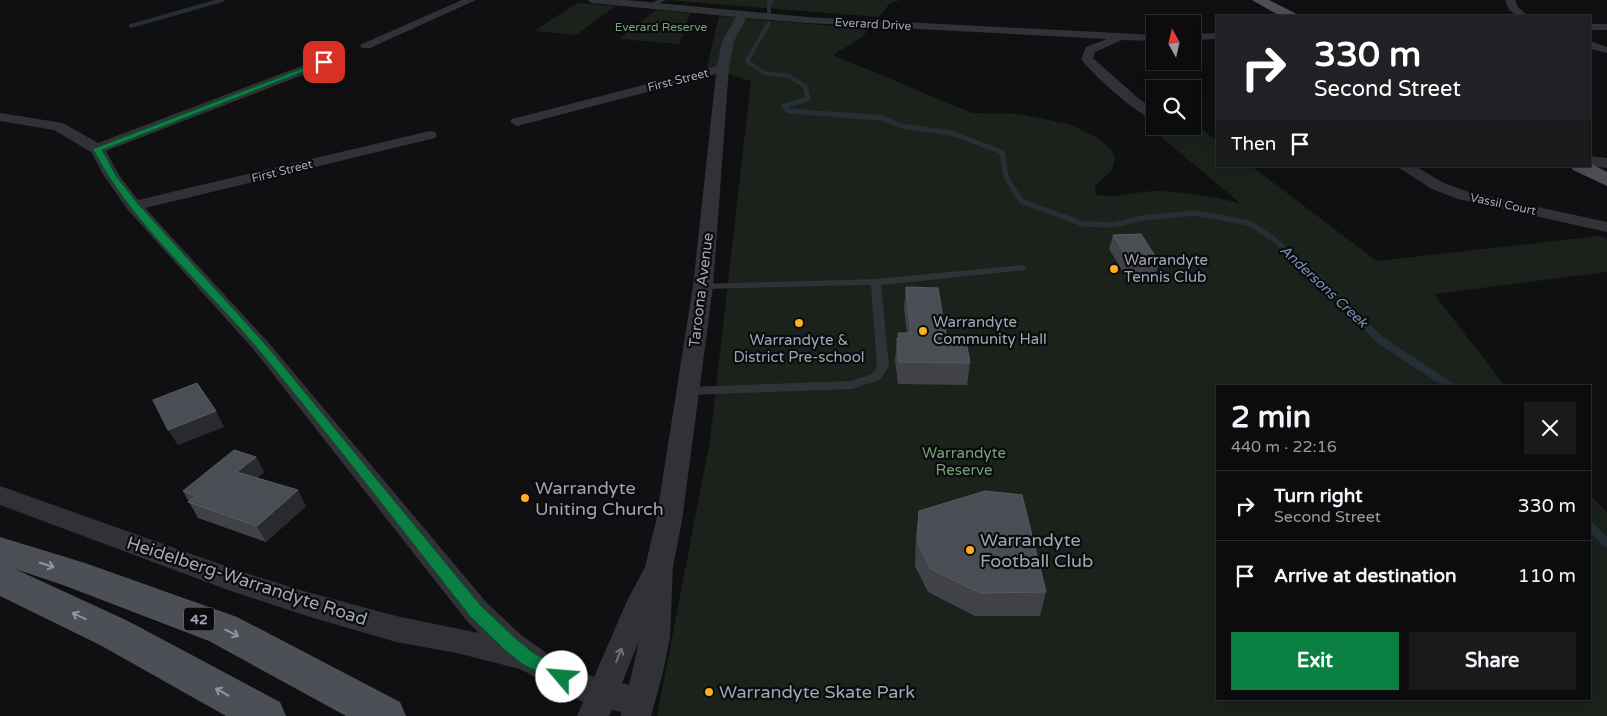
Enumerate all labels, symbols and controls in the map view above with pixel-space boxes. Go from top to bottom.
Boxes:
street label: Everard Drive [834,15,912,33]
north arrow [1146,15,1201,70]
map controls [1146,15,1201,135]
park label: Everard Reserve [615,20,707,34]
text: 330 m [1314,34,1421,76]
icon: right [1231,35,1296,100]
pin [303,41,345,83]
icon: arrive [310,48,338,76]
street label: First Street [646,66,710,94]
text: Second Street [1314,76,1461,102]
button: search [1146,80,1201,135]
icon: arrive [1286,130,1314,158]
text: Then [1231,133,1276,155]
street label: First Street [250,157,314,185]
street label: Vassil Court [1469,190,1538,218]
street label: Taroona Avenue [685,232,717,348]
water label: Andersons Creek [1276,241,1372,332]
place label: Warrandyte Tennis Club [1124,251,1208,286]
marker: Warrandyte Tennis Club [1108,263,1120,275]
place label: Warrandyte Community Hall [933,313,1047,348]
marker: Warrandyte & District Pre-school [793,317,805,329]
marker: Warrandyte Community Hall [917,325,929,337]
place label: Warrandyte & District Pre-school [733,331,865,366]
text: 2 min [1231,399,1311,436]
button: close [1524,402,1576,454]
text: 440 m · 22:16 [1231,437,1337,457]
park label: Warrandyte Reserve [922,444,1006,479]
place label: Warrandyte Uniting Church [535,477,664,520]
text: Turn right [1274,485,1362,507]
marker: Warrandyte Uniting Church [519,492,531,504]
icon: right [1231,492,1259,520]
text: 330 m [1518,495,1576,517]
text: Second Street [1274,507,1381,527]
place label: Warrandyte Football Club [980,529,1093,572]
street label: Heidelberg-Warrandyte Road [124,532,370,630]
marker: Warrandyte Football Club [964,544,976,556]
one-way arrow [38,561,54,571]
icon: arrive [1231,562,1259,590]
text: Arrive at destination [1274,565,1457,587]
text: 110 m [1518,565,1576,587]
road number: 42 [184,608,214,630]
one-way arrow [72,611,87,621]
one-way arrow [224,629,239,638]
button: Exit [1231,632,1399,690]
button: Share [1409,632,1576,690]
one-way arrow [614,648,624,663]
position arrow [535,650,587,702]
place label: Warrandyte Skate Park [719,681,915,703]
marker: Warrandyte Skate Park [703,686,715,698]
one-way arrow [216,687,230,697]

